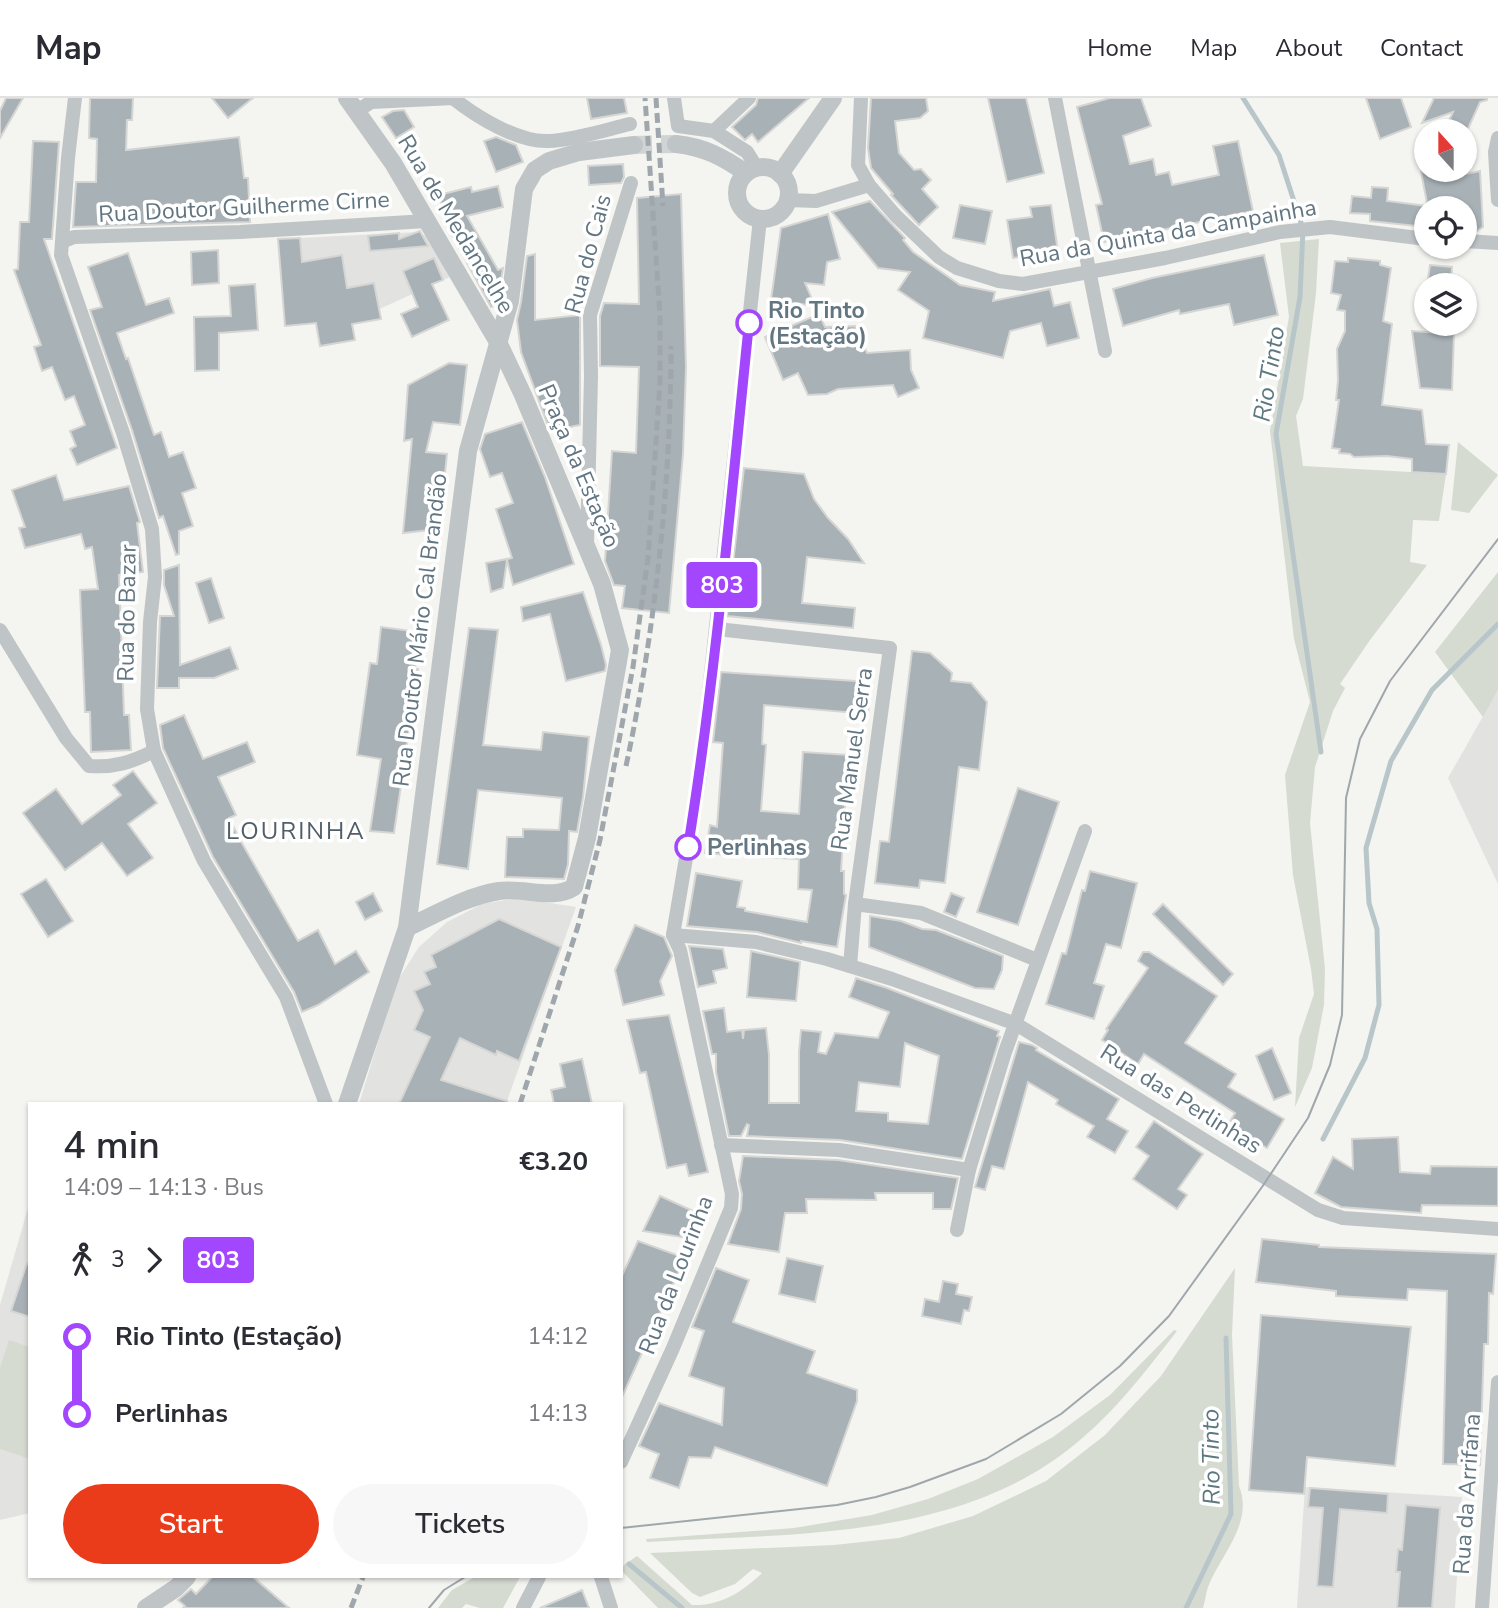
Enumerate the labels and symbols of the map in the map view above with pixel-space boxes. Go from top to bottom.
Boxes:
north arrow [1414,119,1477,182]
street label: Rua de Medancelhe [390,129,522,319]
street label: Rua Doutor Guilherme Cirne [98,184,390,230]
street label: Rua do Cais [557,191,619,317]
street label: Rua da Quinta da Campainha [1017,192,1319,274]
place label: Rio Tinto (Estação) [768,295,867,352]
marker: Rio Tinto (Estação) [736,310,762,336]
water label: Rio Tinto [1246,324,1292,424]
street label: Praça da Estação [531,380,627,552]
street label: Rua Doutor Mário Cal Brandão [385,472,455,788]
street label: Rua do Bazar [110,543,144,682]
line badge: 803 [682,562,762,608]
street label: Rua Manuel Serra [824,666,880,852]
district label: LOURINHA [226,815,366,847]
place label: Perlinhas [707,832,807,863]
marker: Perlinhas [675,834,701,860]
street label: Rua das Perlinhas [1094,1037,1268,1161]
street label: Rua da Lourinha [631,1191,721,1359]
water label: Rio Tinto [1194,1409,1228,1505]
street label: Rua da Arrifana [1446,1412,1488,1576]

